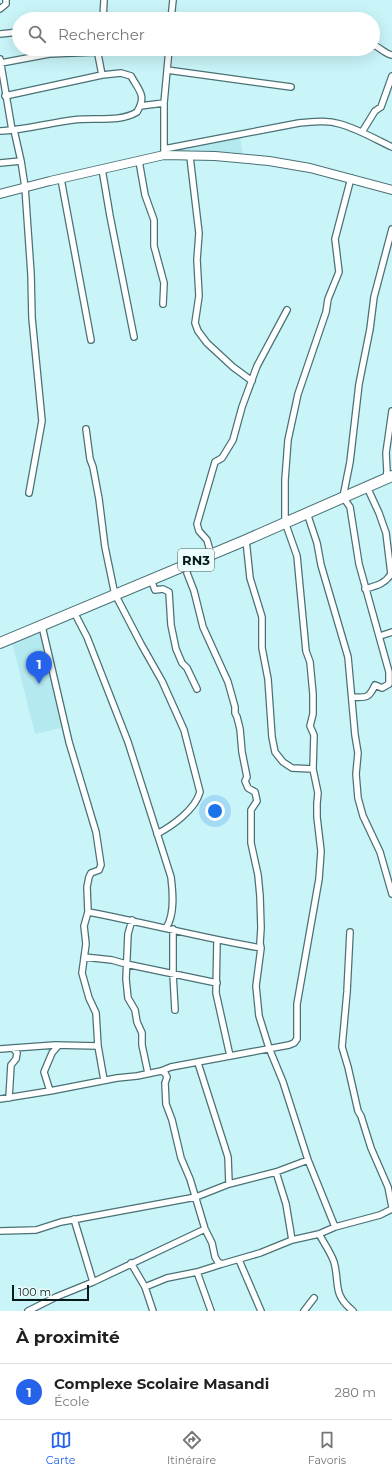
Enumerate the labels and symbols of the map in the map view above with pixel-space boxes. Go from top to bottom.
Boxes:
road number: RN3 [178,549,214,571]
pin: 1 [26,651,52,684]
your location [205,801,225,821]
scale bar [12,1283,89,1302]

